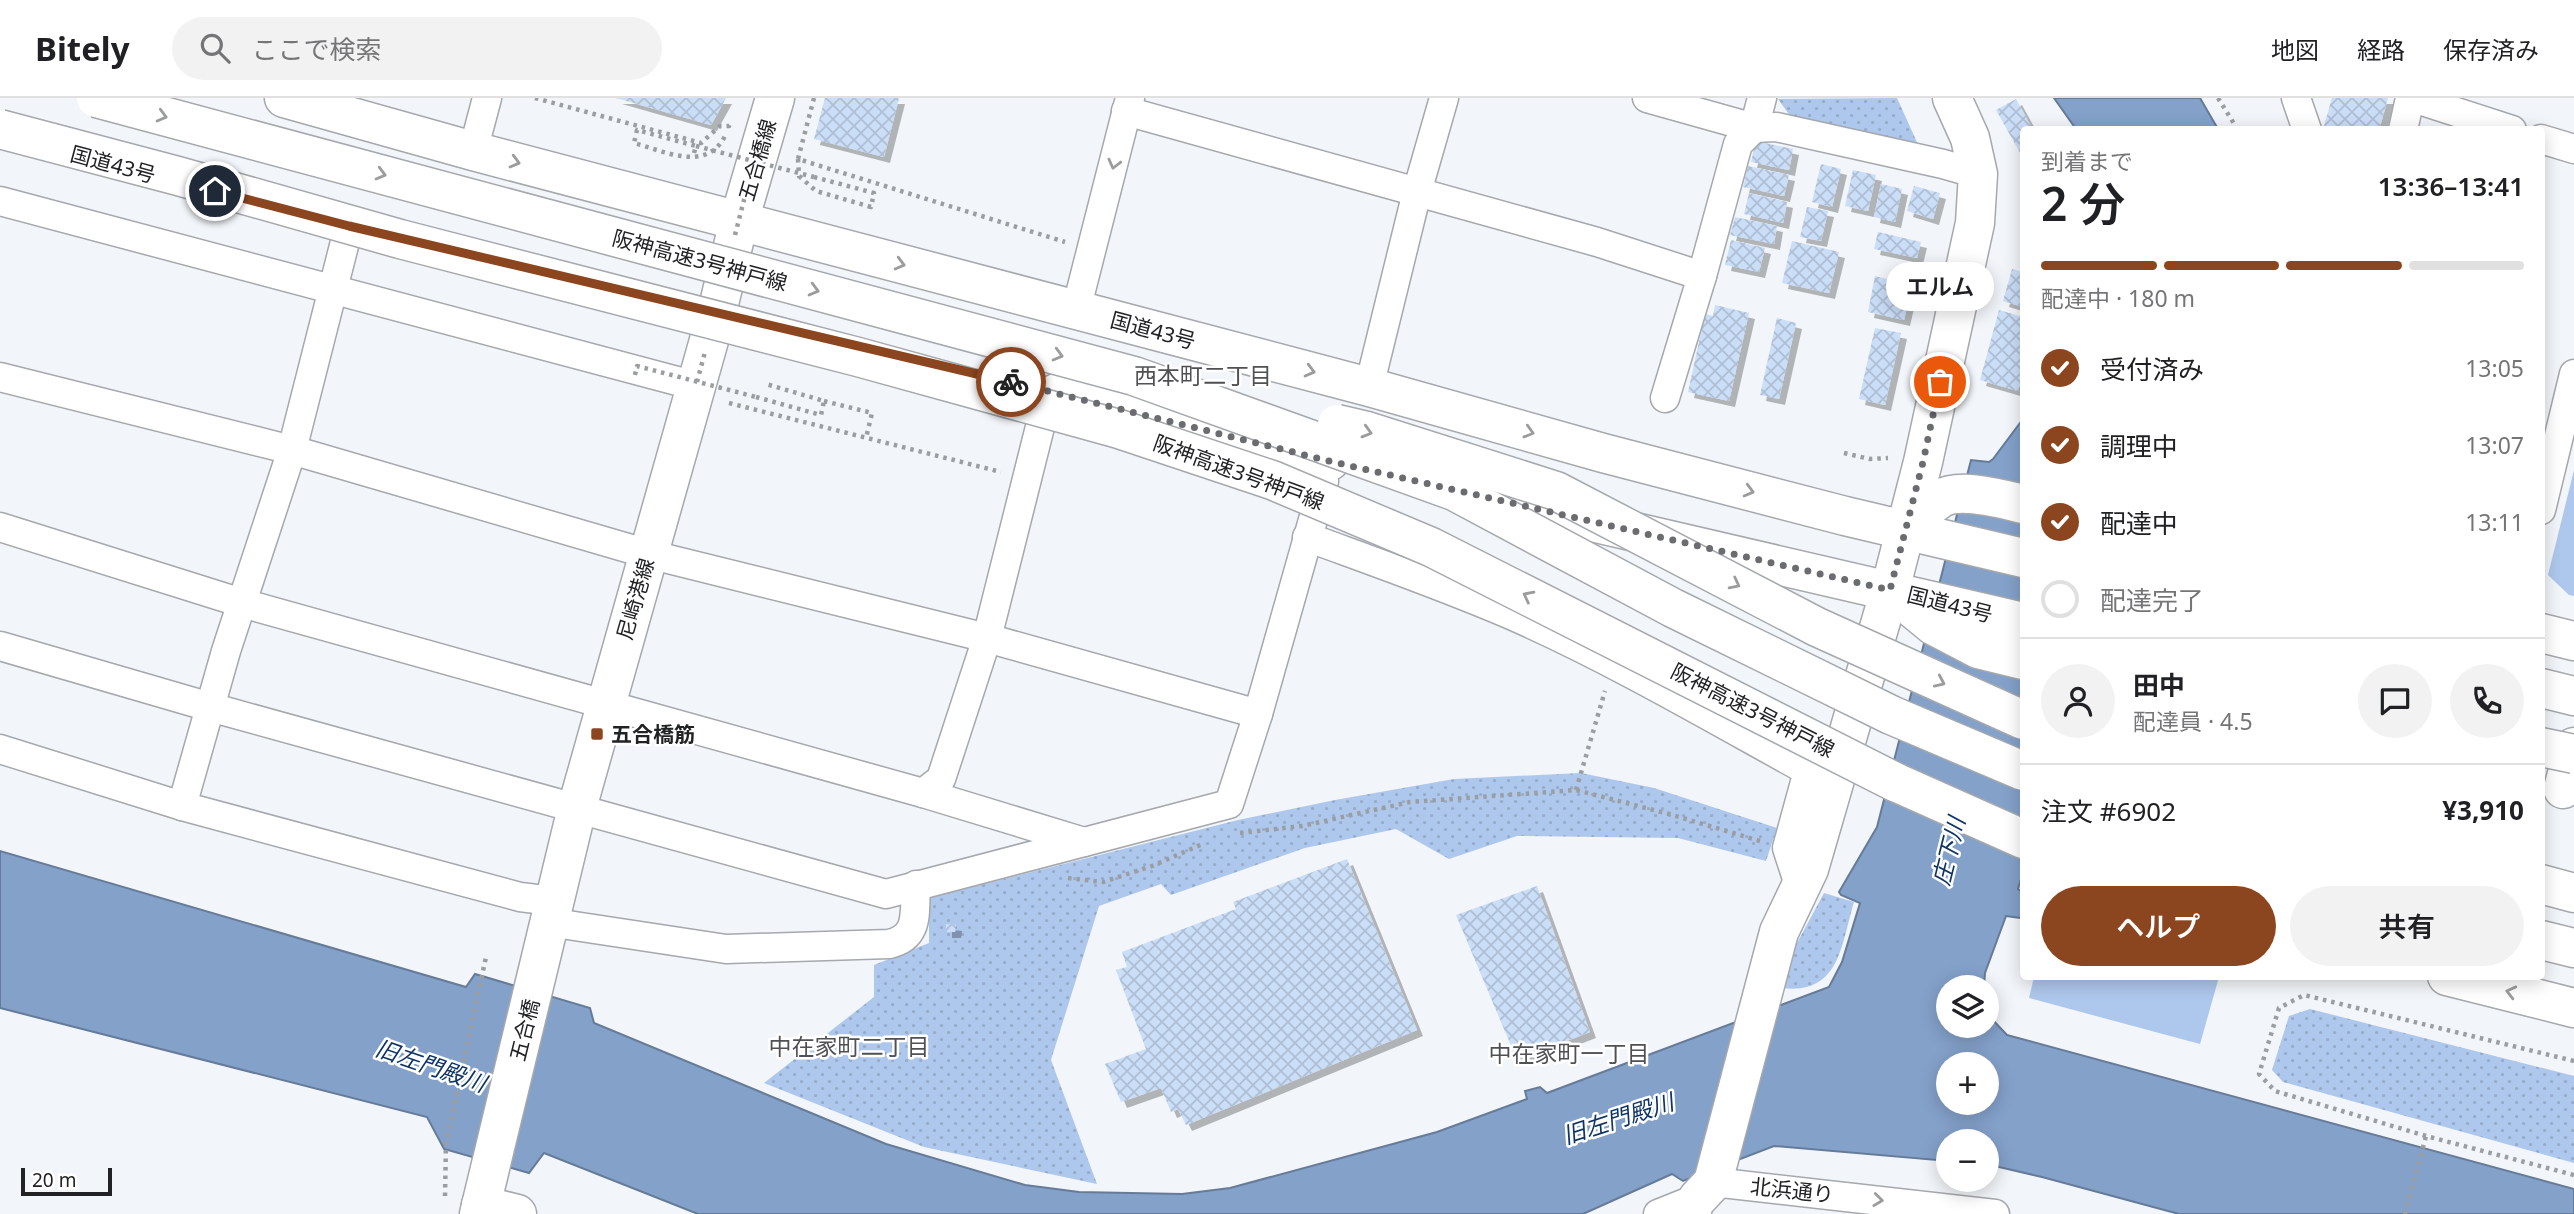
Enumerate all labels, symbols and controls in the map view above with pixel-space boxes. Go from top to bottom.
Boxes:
search box [172,17,662,80]
text: Bitely [35,26,130,71]
icon: search [196,29,234,67]
text: ここで検索 [252,31,382,67]
text: 地図 [2271,33,2319,66]
text: 経路 [2357,33,2405,66]
text: 保存済み [2443,33,2539,66]
one-way arrow [156,107,168,122]
street label: 五合橋線 [732,116,782,204]
street label: 国道43号 [67,139,159,189]
text: 到着まで [2041,145,2133,177]
one-way arrow [509,154,521,168]
one-way arrow [1107,158,1122,170]
pin [185,161,245,221]
one-way arrow [375,166,387,181]
text: 13:36–13:41 [2378,168,2524,204]
icon: home [196,172,234,210]
text: 2 分 [2041,172,2125,234]
street label: 阪神高速3号神戸線 [609,223,791,297]
one-way arrow [894,255,906,270]
callout: エルム [1886,263,1994,312]
text: エルム [1906,270,1974,302]
one-way arrow [808,282,820,297]
text: 配達中 · 180 m [2041,282,2195,314]
street label: 国道43号 [1107,305,1199,355]
courier [976,347,1046,417]
one-way arrow [1052,347,1064,361]
icon: check [2041,349,2079,387]
text: 受付済み [2100,351,2204,387]
pin [1910,352,1970,412]
text: 13:05 [2465,352,2524,384]
district label: 西本町二丁目 [1134,359,1272,391]
icon: bike [992,363,1030,401]
one-way arrow [1303,363,1315,377]
icon: bag [1921,363,1959,401]
one-way arrow [1361,423,1373,438]
one-way arrow [1523,423,1535,438]
icon: check [2041,426,2079,464]
street label: 阪神高速3号神戸線 [1150,428,1328,516]
text: 調理中 [2100,428,2178,464]
text: 13:07 [2465,429,2524,461]
one-way arrow [1743,482,1755,497]
icon: check [2041,503,2079,541]
text: 配達中 [2100,505,2178,541]
text: 13:11 [2465,506,2524,538]
street label: 尼崎港線 [610,555,660,643]
one-way arrow [1727,576,1740,589]
street label: 国道43号 [1904,580,1996,628]
text: 配達完了 [2100,582,2204,618]
one-way arrow [1523,590,1535,604]
street label: 阪神高速3号神戸線 [1666,657,1840,763]
button: person [2041,664,2115,738]
button: chat [2358,664,2432,738]
button: phone [2450,664,2524,738]
text: 田中 [2133,667,2185,703]
one-way arrow [1933,674,1945,688]
text: 配達員 · 4.5 [2133,705,2253,737]
place label: 五合橋筋 [611,720,695,748]
marker: 五合橋筋 [589,726,605,742]
text: ¥3,910 [2442,792,2524,828]
text: 注文 #6902 [2041,793,2176,829]
water label: 庄下川 [1924,811,1973,888]
button: ヘルプ [2041,886,2276,966]
button: 共有 [2290,886,2524,966]
map controls [1936,975,1999,1192]
button: layers [1936,975,1999,1038]
one-way arrow [2505,986,2517,1000]
street label: 五合橋 [503,996,545,1064]
district label: 中在家町二丁目 [769,1030,930,1062]
water label: 旧左門殿川 [371,1031,493,1100]
district label: 中在家町一丁目 [1489,1037,1650,1069]
button: + [1936,1052,1999,1115]
water label: 旧左門殿川 [1558,1084,1680,1151]
button: − [1936,1129,1999,1192]
scale bar [21,1165,112,1197]
text: 20 m [32,1167,76,1193]
street label: 北浜通り [1749,1172,1835,1208]
one-way arrow [1873,1192,1884,1207]

